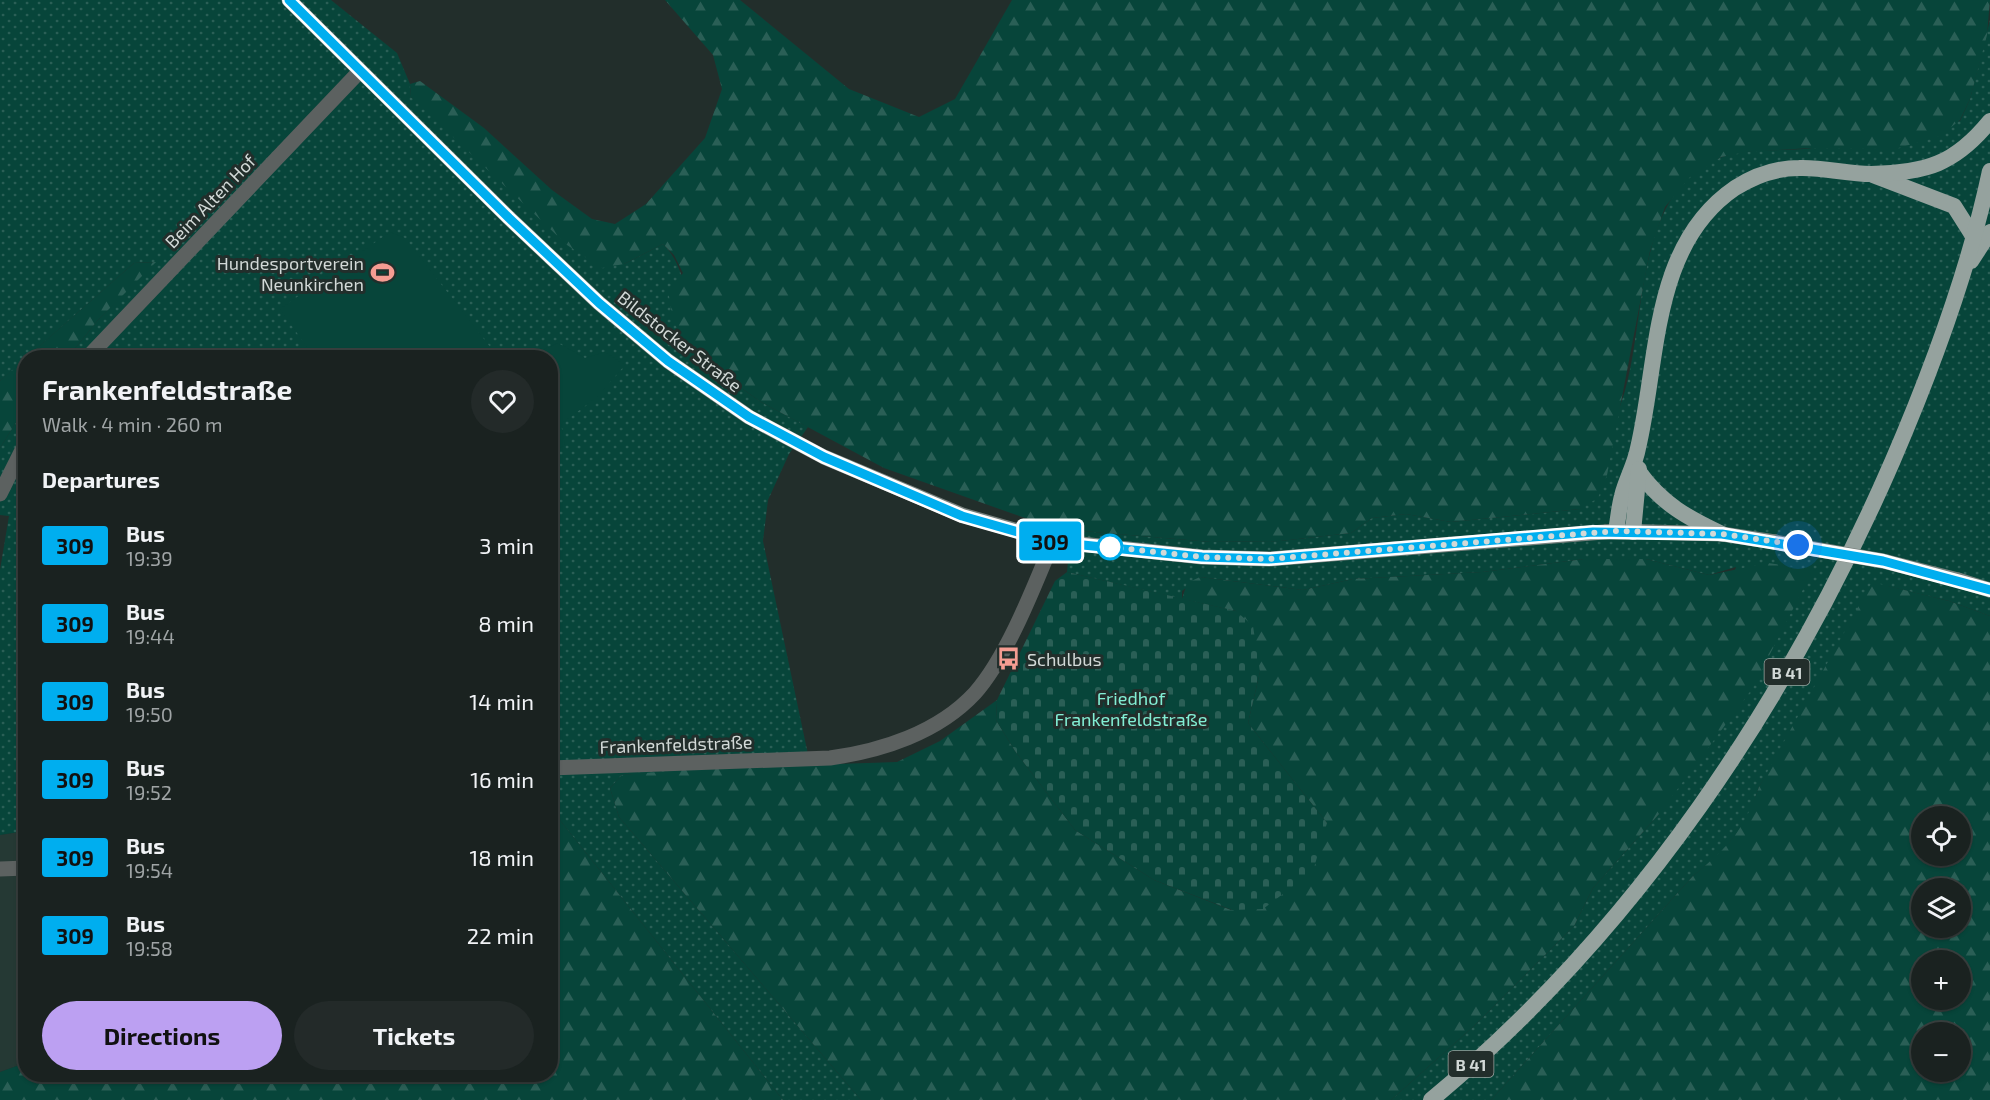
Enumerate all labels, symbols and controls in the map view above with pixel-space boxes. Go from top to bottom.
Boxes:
street label: Beim Alten Hof [160,149,261,252]
place label: Hundesportverein Neunkirchen [217,252,364,295]
sports icon: Hundesportverein Neunkirchen [369,260,395,286]
street label: Bildstocker Straße [614,286,746,396]
button: heart [471,370,534,433]
text: Frankenfeldstraße [42,372,292,406]
text: Walk · 4 min · 260 m [42,412,222,436]
text: Departures [42,466,160,492]
text: Bus [126,520,165,546]
line badge: 309 [1016,522,1084,560]
text: 309 [1031,529,1069,554]
your location [1783,530,1813,560]
text: 3 min [479,532,534,558]
text: 309 [56,533,94,558]
unlabelled marker [1097,534,1123,560]
text: 19:39 [126,546,173,570]
text: Bus [126,598,165,624]
text: 8 min [478,610,534,636]
text: 309 [56,611,94,636]
text: 19:44 [126,624,175,648]
bus stop icon: Schulbus [996,646,1022,672]
place label: Schulbus [1027,648,1102,670]
road number: B 41 [1764,659,1810,685]
text: Bus [126,676,165,702]
park label: Friedhof Frankenfeldstraße [1055,687,1207,730]
text: 14 min [469,688,534,714]
text: 309 [56,689,94,714]
text: 19:50 [126,702,173,726]
street label: Frankenfeldstraße [599,730,753,758]
text: Bus [126,754,165,780]
text: 16 min [470,766,534,792]
text: 309 [56,767,94,792]
text: 19:52 [126,780,172,804]
map controls [1911,806,1971,1082]
button: locate [1911,806,1971,866]
text: Bus [126,832,165,858]
text: 18 min [469,844,534,870]
text: 309 [56,845,94,870]
text: 19:54 [126,858,173,882]
button: layers [1911,878,1971,938]
text: Bus [126,910,165,936]
text: 22 min [467,922,534,948]
text: 309 [56,923,94,948]
text: 19:58 [126,936,173,960]
button: + [1911,950,1971,1010]
button: Directions [42,1001,282,1070]
button: Tickets [294,1001,534,1070]
button: − [1911,1022,1971,1082]
road number: B 41 [1448,1051,1494,1077]

